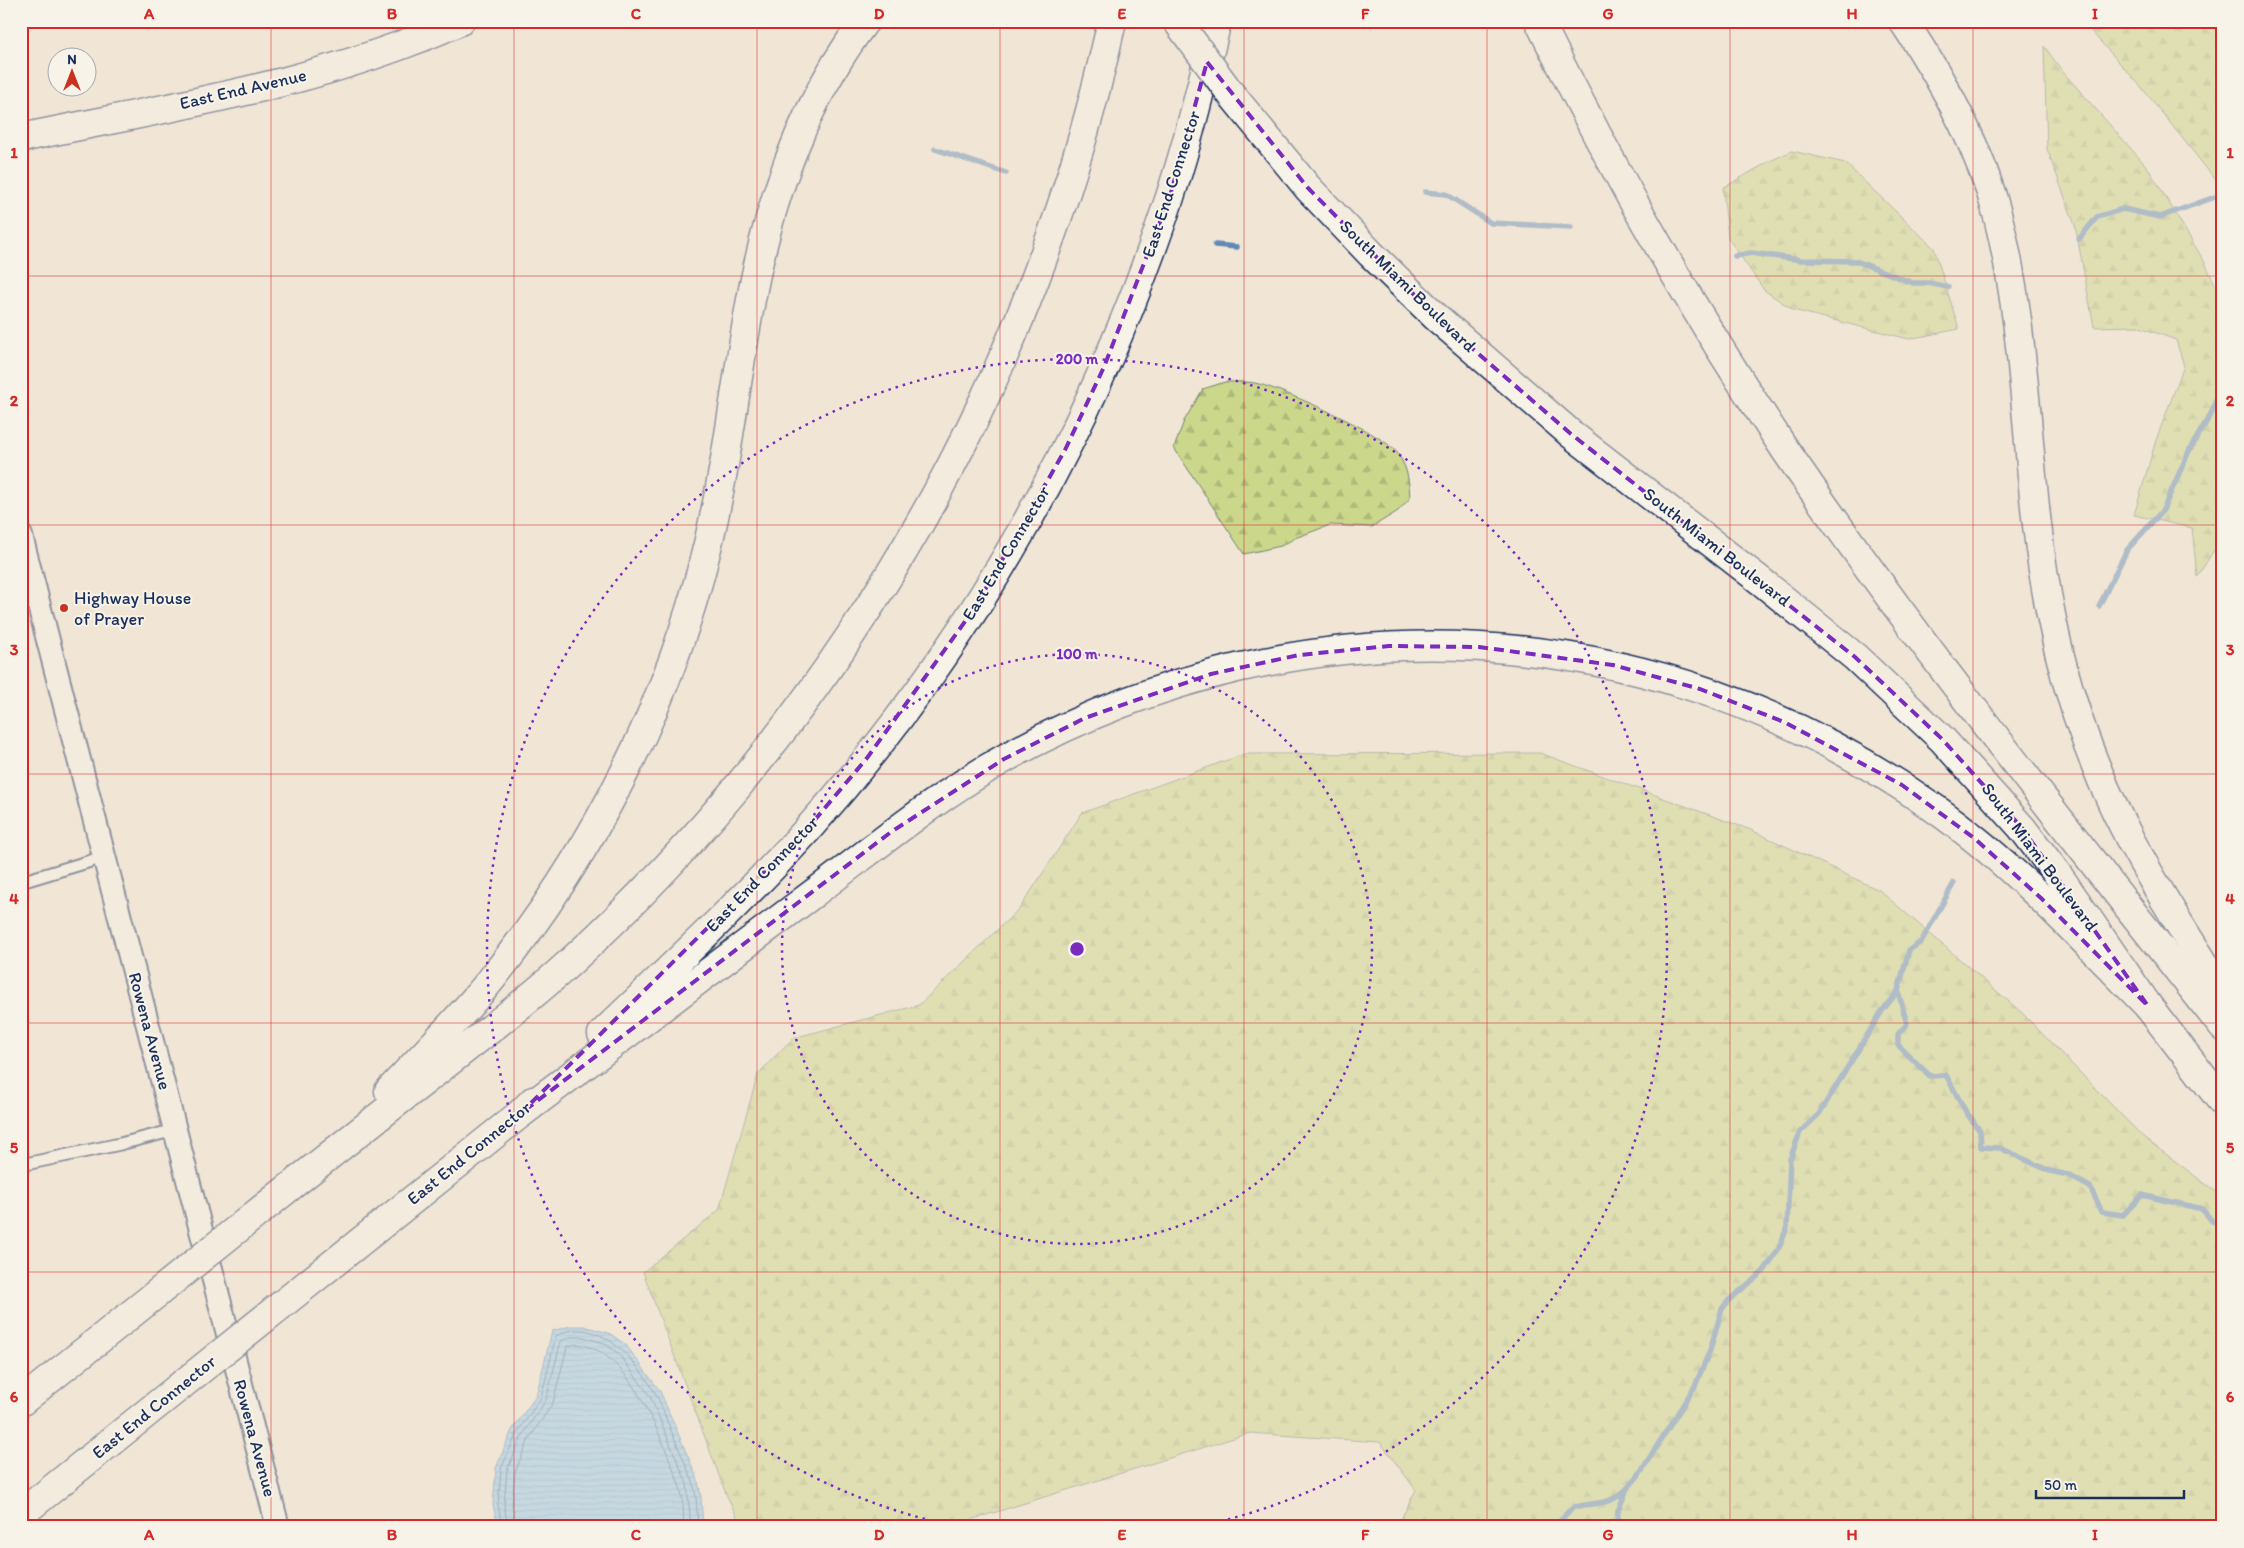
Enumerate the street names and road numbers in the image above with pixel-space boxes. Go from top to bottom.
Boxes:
street label: East End Avenue [177,64,309,114]
street label: East End Connector [1137,107,1205,260]
street label: South Miami Boulevard [1335,215,1481,357]
street label: East End Connector [957,481,1055,624]
street label: South Miami Boulevard [1639,483,1795,611]
street label: South Miami Boulevard [1977,778,2103,936]
street label: East End Connector [701,811,824,937]
street label: Rowena Avenue [124,970,176,1092]
street label: East End Connector [403,1096,536,1210]
street label: East End Connector [88,1350,221,1464]
street label: Rowena Avenue [229,1377,281,1499]

